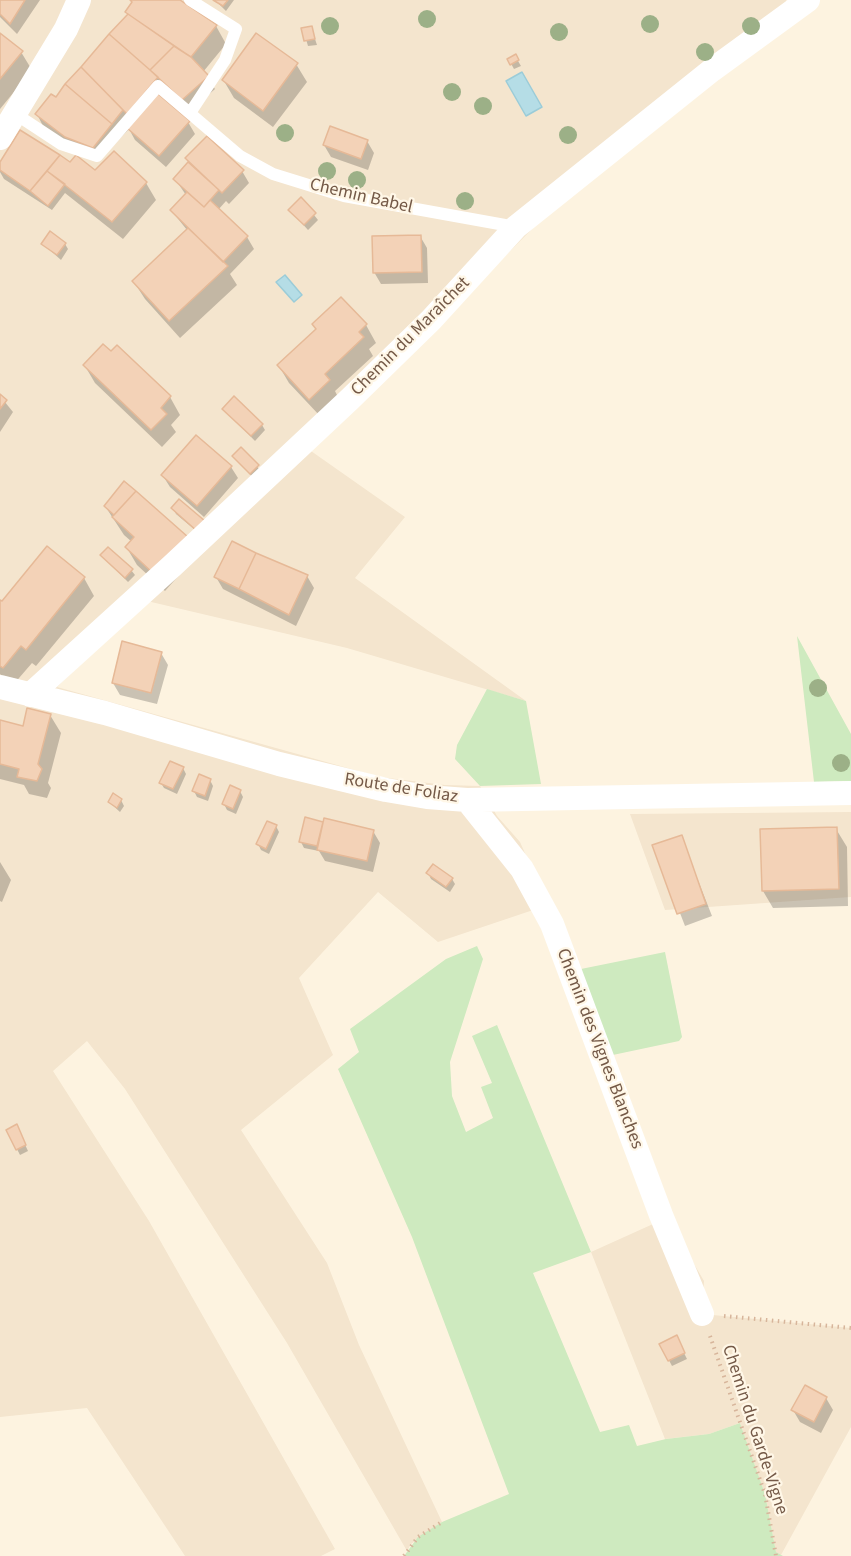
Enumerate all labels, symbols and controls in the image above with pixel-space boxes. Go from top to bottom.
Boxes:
street label: Chemin Babel [307,175,415,219]
street label: Chemin du Maraîchet [347,273,475,401]
street label: Route de Foliaz [343,769,459,809]
street label: Chemin des Vignes Blanches [551,946,647,1152]
street label: Chemin du Garde-Vigne [716,1342,792,1518]

